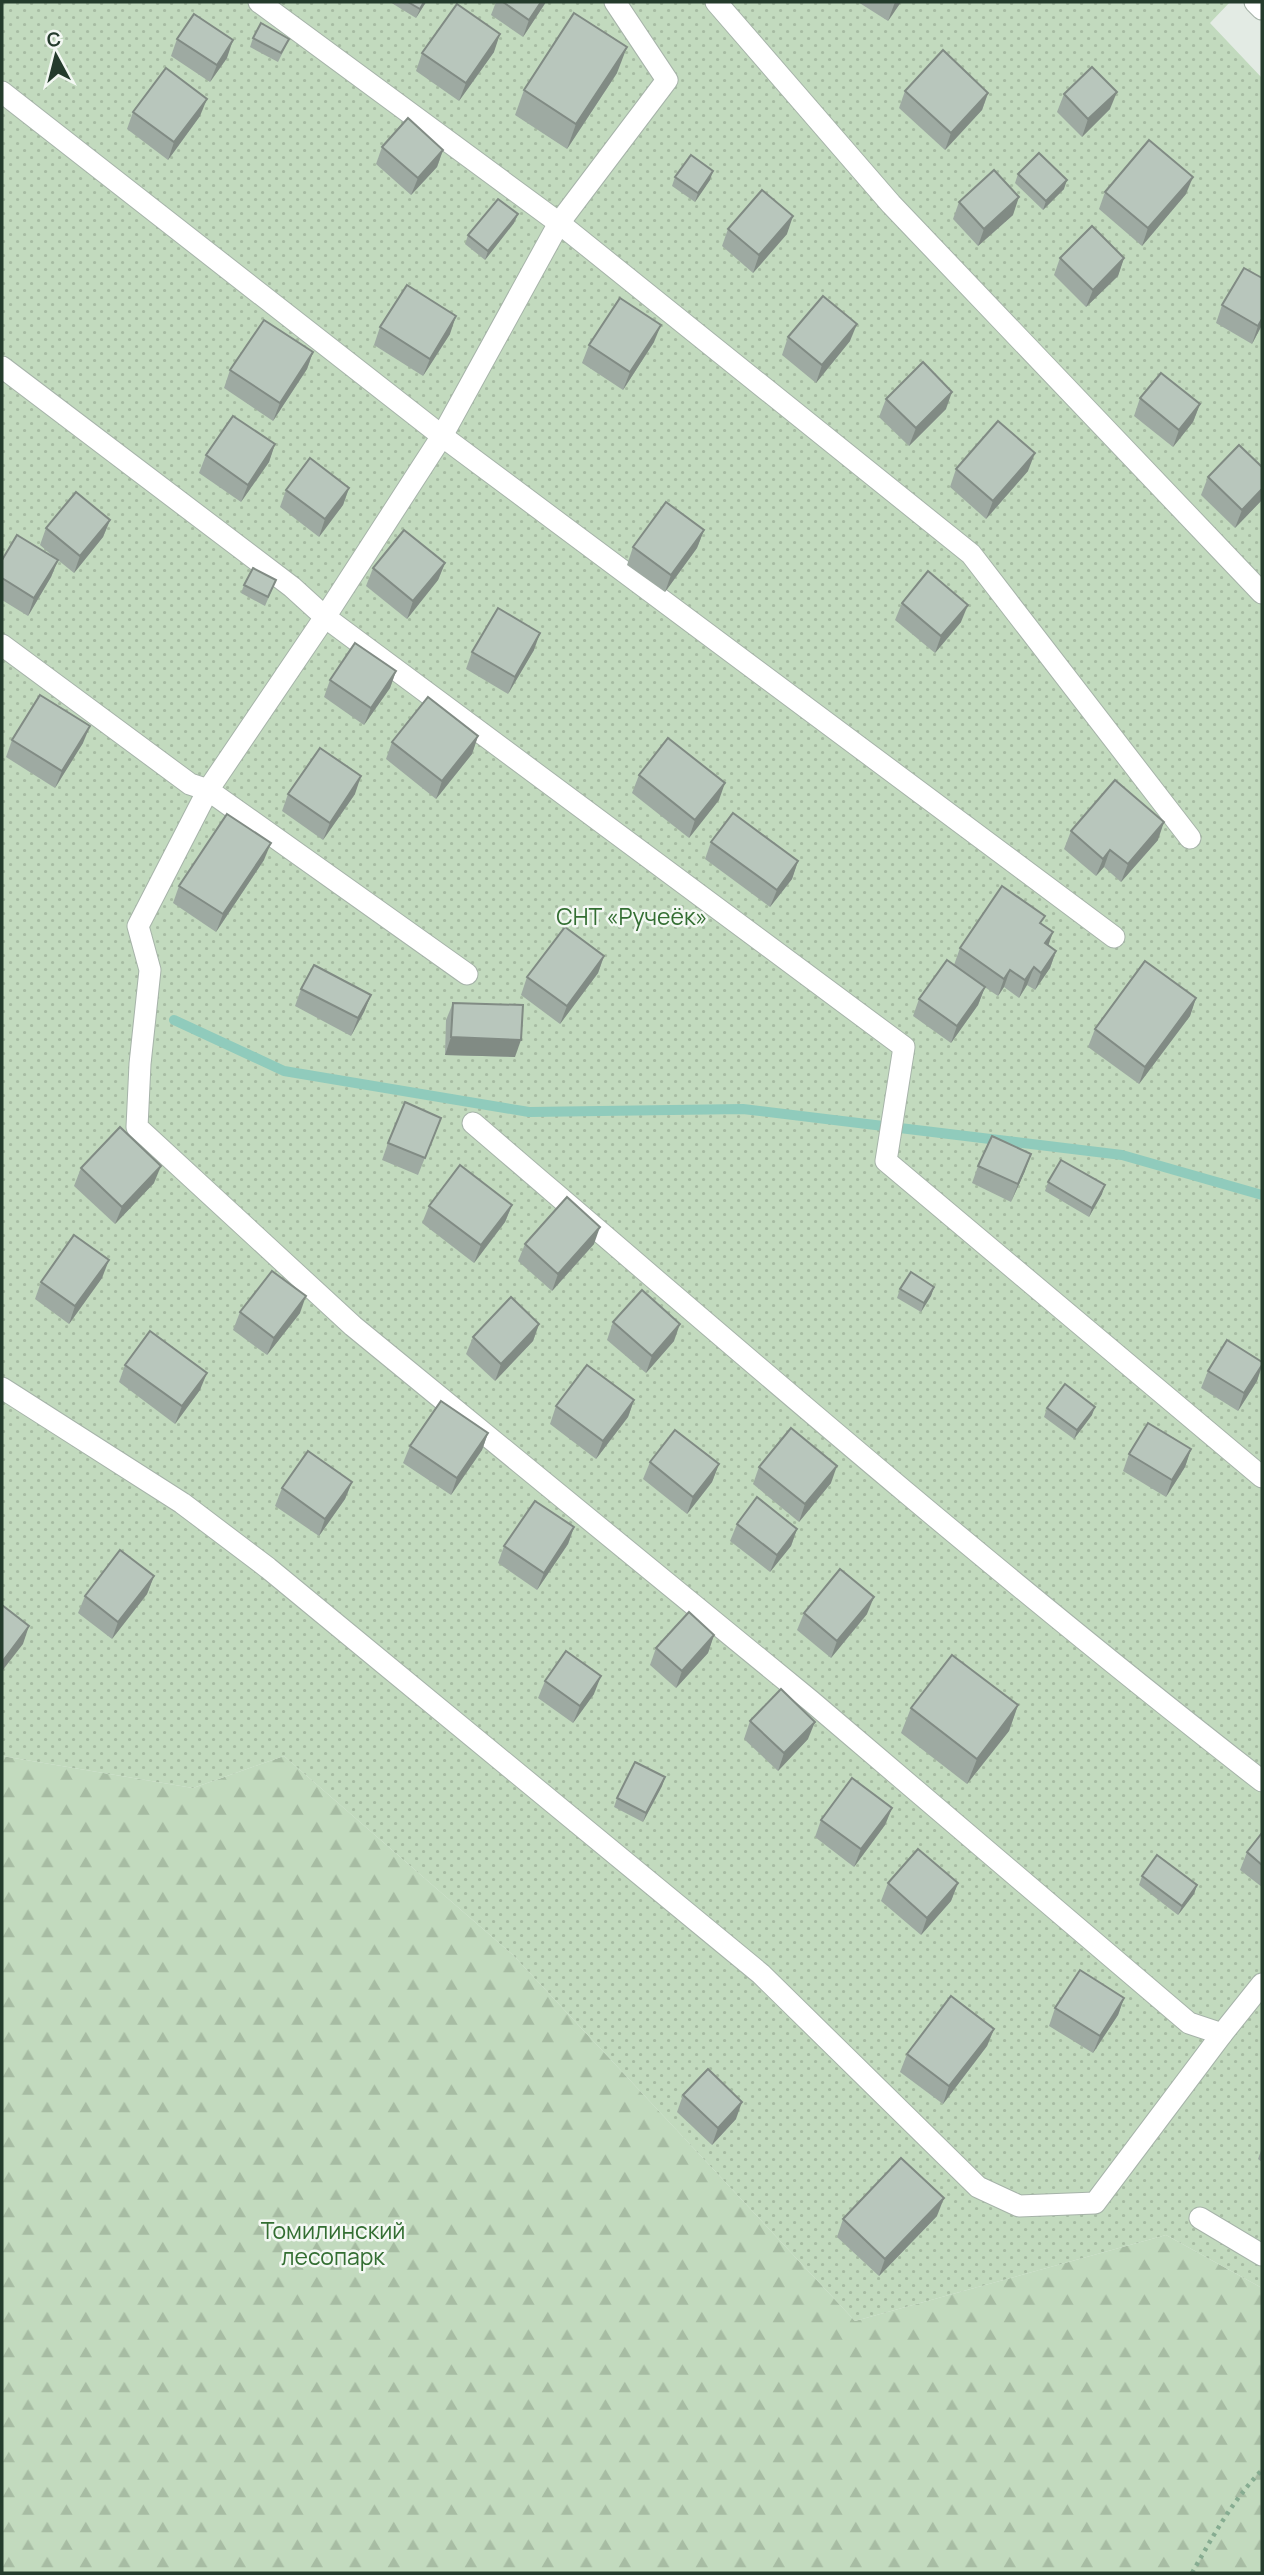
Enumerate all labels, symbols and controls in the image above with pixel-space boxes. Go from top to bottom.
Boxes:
north arrow [21,21,91,91]
text: С [45,25,62,53]
park label: СНТ «Ручеёк» [556,900,708,932]
park label: Томилинский лесопарк [261,2214,405,2272]

